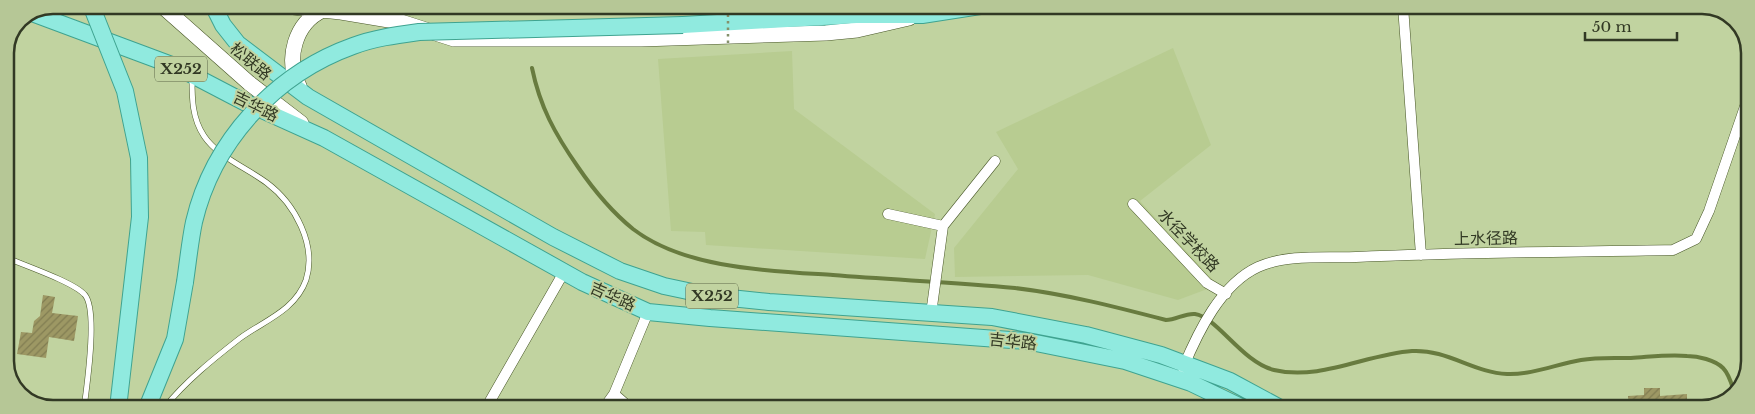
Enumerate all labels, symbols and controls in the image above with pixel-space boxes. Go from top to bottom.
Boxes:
scale bar [1585,10,1678,42]
text: 50 m [1592,17,1632,36]
street label: 松联路 [226,38,276,84]
road number: X252 [155,56,207,82]
street label: 吉华路 [230,86,282,126]
street label: 水径学校路 [1154,204,1224,276]
street label: 上水径路 [1454,227,1518,249]
street label: 吉华路 [587,277,639,315]
road number: X252 [686,284,738,308]
street label: 吉华路 [988,329,1038,353]

